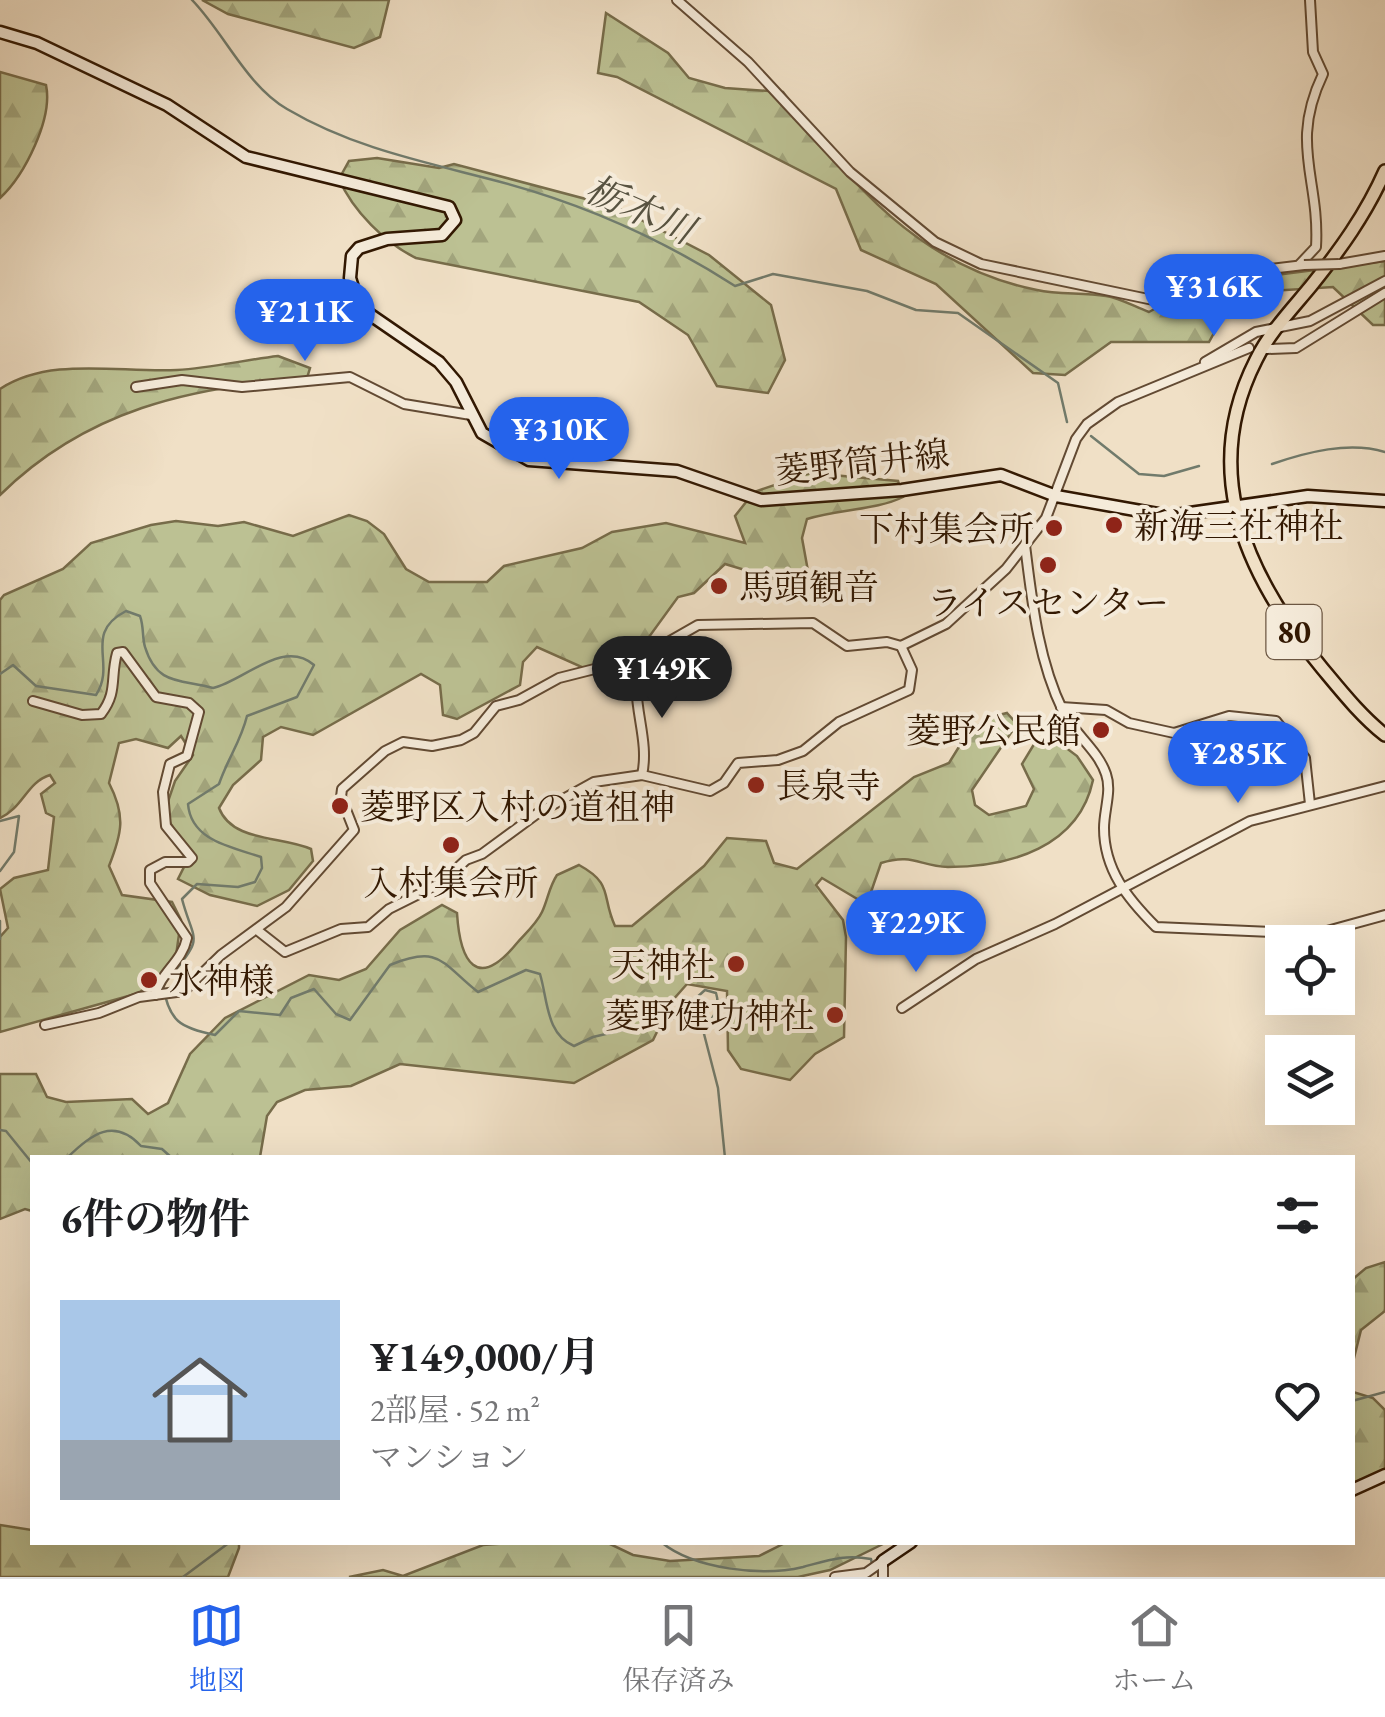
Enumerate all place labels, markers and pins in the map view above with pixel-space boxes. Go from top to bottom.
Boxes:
pin: ¥316K [1144,254,1284,339]
pin: ¥211K [235,279,375,364]
pin: ¥310K [489,397,629,482]
place label: 新海三社神社 [1134,503,1344,548]
place label: 下村集会所 [859,506,1034,551]
marker: 新海三社神社 [1103,514,1125,536]
marker: 下村集会所 [1043,517,1065,539]
marker: ライスセンター [1037,554,1059,576]
place label: 馬頭観音 [739,564,879,609]
marker: 馬頭観音 [708,575,730,597]
place label: ライスセンター [927,580,1169,625]
pin: ¥149K [592,636,732,721]
place label: 菱野公民館 [906,708,1081,753]
marker: 菱野公民館 [1090,719,1112,741]
pin: ¥285K [1168,721,1308,806]
place label: 長泉寺 [776,763,881,808]
marker: 長泉寺 [745,774,767,796]
place label: 菱野区入村の道祖神 [360,784,675,829]
marker: 菱野区入村の道祖神 [329,795,351,817]
marker: 入村集会所 [440,834,462,856]
place label: 入村集会所 [363,860,539,905]
pin: ¥229K [846,890,986,975]
place label: 天神社 [611,942,716,987]
marker: 天神社 [725,953,747,975]
place label: 水神様 [169,958,274,1003]
marker: 水神様 [138,969,160,991]
place label: 菱野健功神社 [605,993,815,1038]
marker: 菱野健功神社 [824,1004,846,1026]

